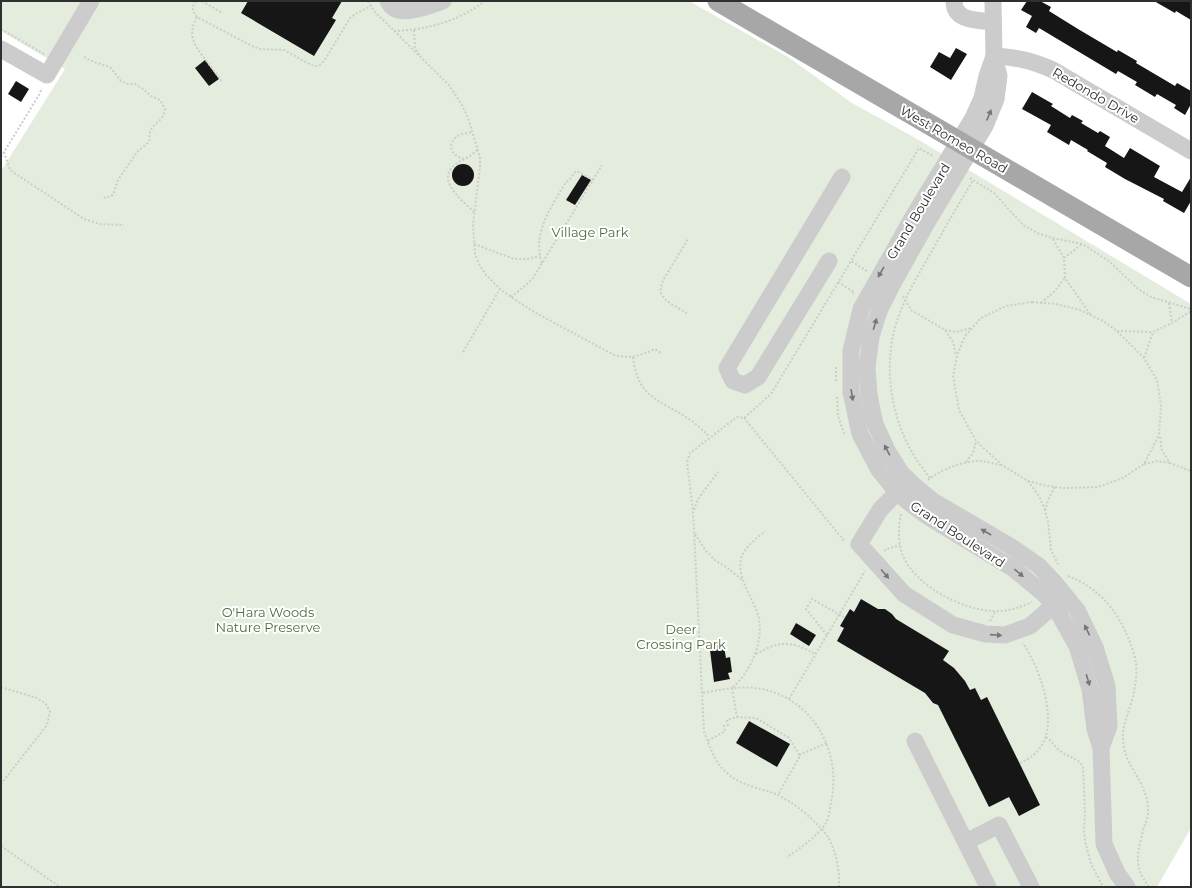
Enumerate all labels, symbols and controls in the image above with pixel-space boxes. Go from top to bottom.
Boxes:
street label: Redondo Drive [1050,64,1142,126]
street label: West Romeo Road [897,102,1011,176]
one-way arrow [987,108,993,120]
street label: Grand Boulevard [883,160,953,262]
park label: Village Park [552,224,629,240]
one-way arrow [878,266,885,278]
one-way arrow [872,318,878,330]
one-way arrow [849,389,855,401]
one-way arrow [884,444,891,456]
street label: Grand Boulevard [908,497,1008,571]
one-way arrow [980,528,992,535]
one-way arrow [881,568,890,579]
one-way arrow [1014,569,1024,578]
park label: O'Hara Woods Nature Preserve [216,604,321,635]
park label: Deer Crossing Park [636,621,726,652]
one-way arrow [1084,624,1090,636]
one-way arrow [990,631,1002,638]
one-way arrow [1085,674,1091,686]

